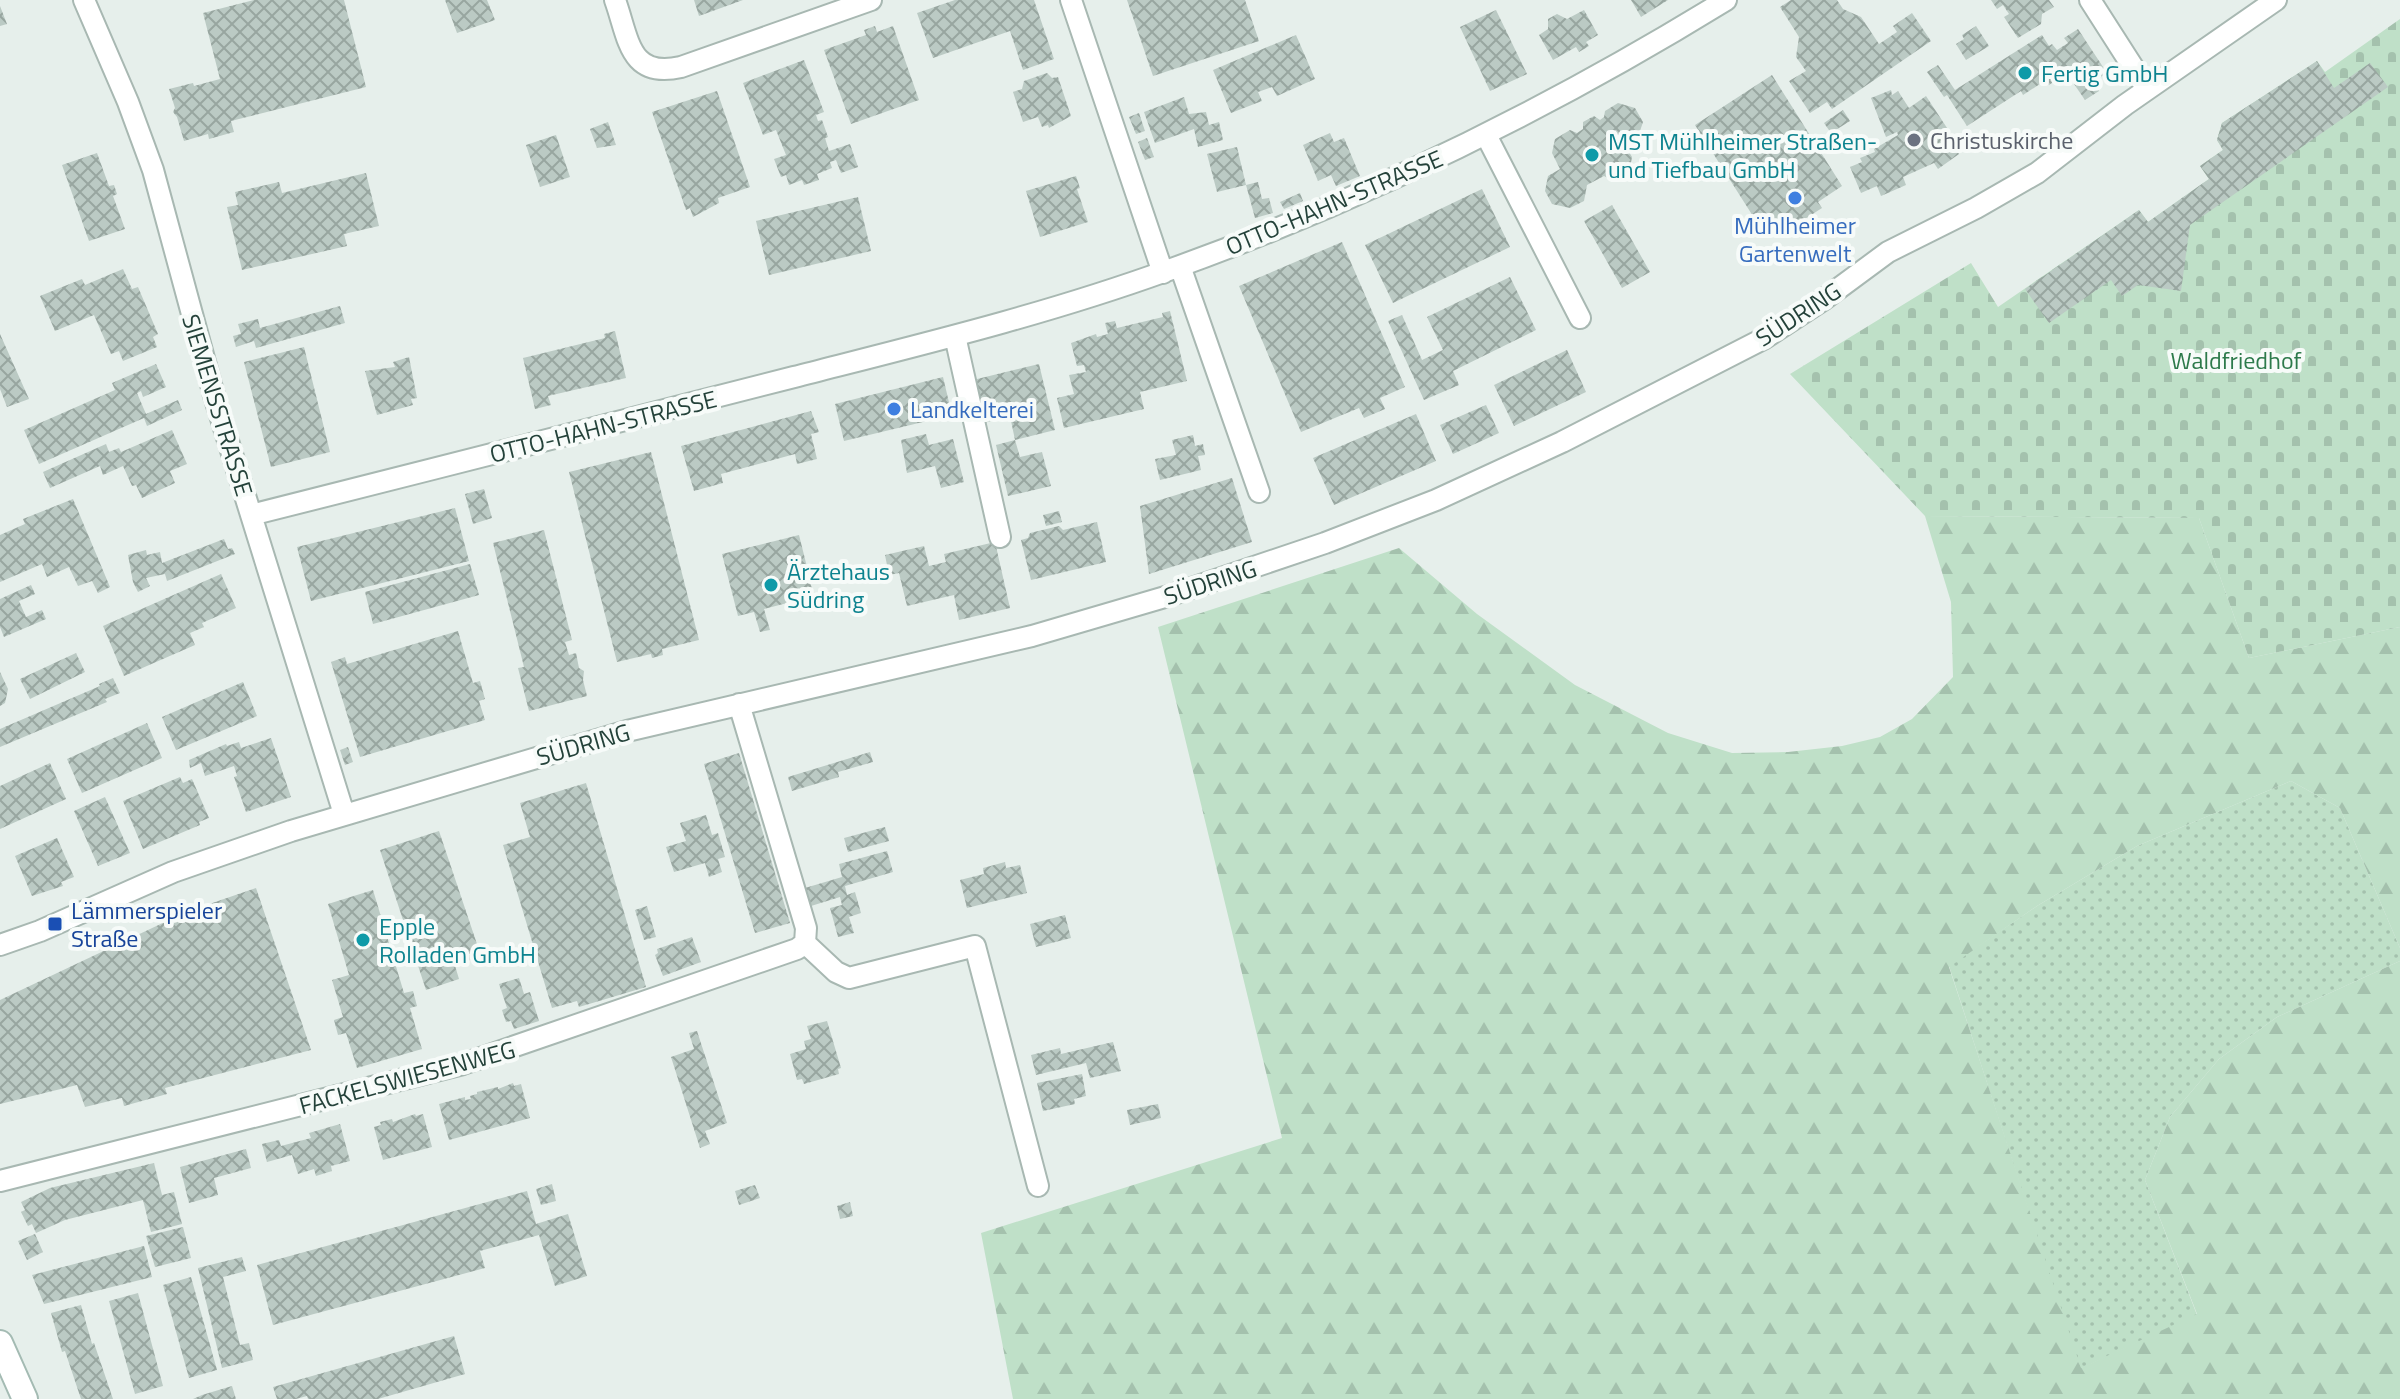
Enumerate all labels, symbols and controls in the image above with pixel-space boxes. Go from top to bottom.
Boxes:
place label: Fertig GmbH [2041,55,2168,91]
marker: Fertig GmbH [2016,64,2034,82]
place label: Christuskirche [1930,122,2073,158]
place label: MST Mühlheimer Straßen- und Tiefbau GmbH [1608,123,1877,187]
marker: Christuskirche [1905,131,1923,149]
street label: OTTO-HAHN-STRASSE [1220,140,1448,264]
marker: MST Mühlheimer Straßen- und Tiefbau GmbH [1583,146,1601,164]
marker: Mühlheimer Gartenwelt [1786,189,1804,207]
place label: Mühlheimer Gartenwelt [1734,207,1856,271]
street label: SÜDRING [1748,273,1848,355]
street label: SIEMENSSTRASSE [173,310,263,500]
park label: Waldfriedhof [2171,342,2302,378]
street label: OTTO-HAHN-STRASSE [486,380,720,472]
place label: Landkelterei [910,391,1034,427]
marker: Landkelterei [885,400,903,418]
street label: SÜDRING [1159,550,1261,614]
place label: Ärztehaus Südring [787,553,890,617]
marker: Ärztehaus Südring [762,576,780,594]
street label: SÜDRING [532,714,634,774]
place label: Lämmerspieler Straße [71,892,222,956]
place label: Epple Rolladen GmbH [379,908,536,972]
marker: Lämmerspieler Straße [46,915,64,933]
marker: Epple Rolladen GmbH [354,931,372,949]
street label: FACKELSWIESENWEG [295,1031,519,1123]

